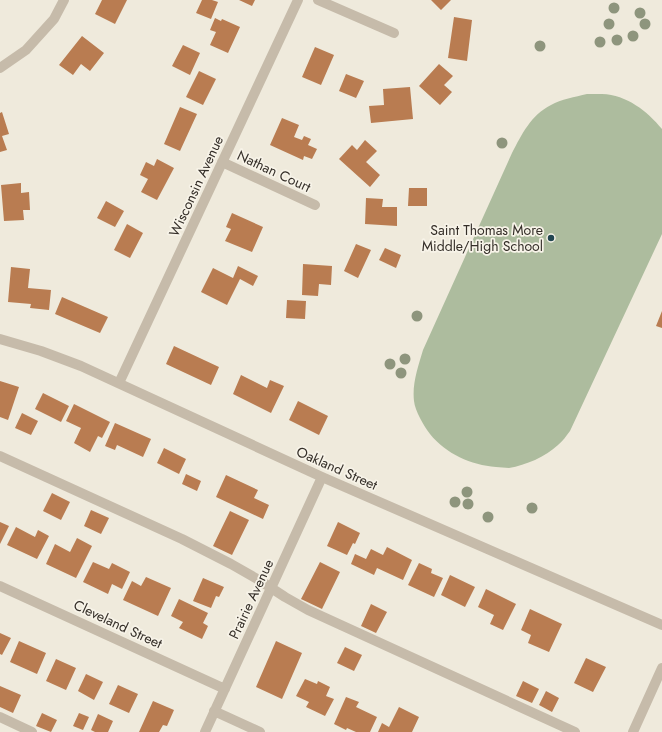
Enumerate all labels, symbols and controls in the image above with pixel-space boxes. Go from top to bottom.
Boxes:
street label: Wisconsin Avenue [164,132,228,240]
street label: Nathan Court [234,145,315,197]
place label: Saint Thomas More Middle/High School [422,220,543,256]
marker: Saint Thomas More Middle/High School [546,233,556,243]
street label: Oakland Street [293,441,381,495]
street label: Prairie Avenue [224,556,278,642]
street label: Cleveland Street [70,595,166,654]

